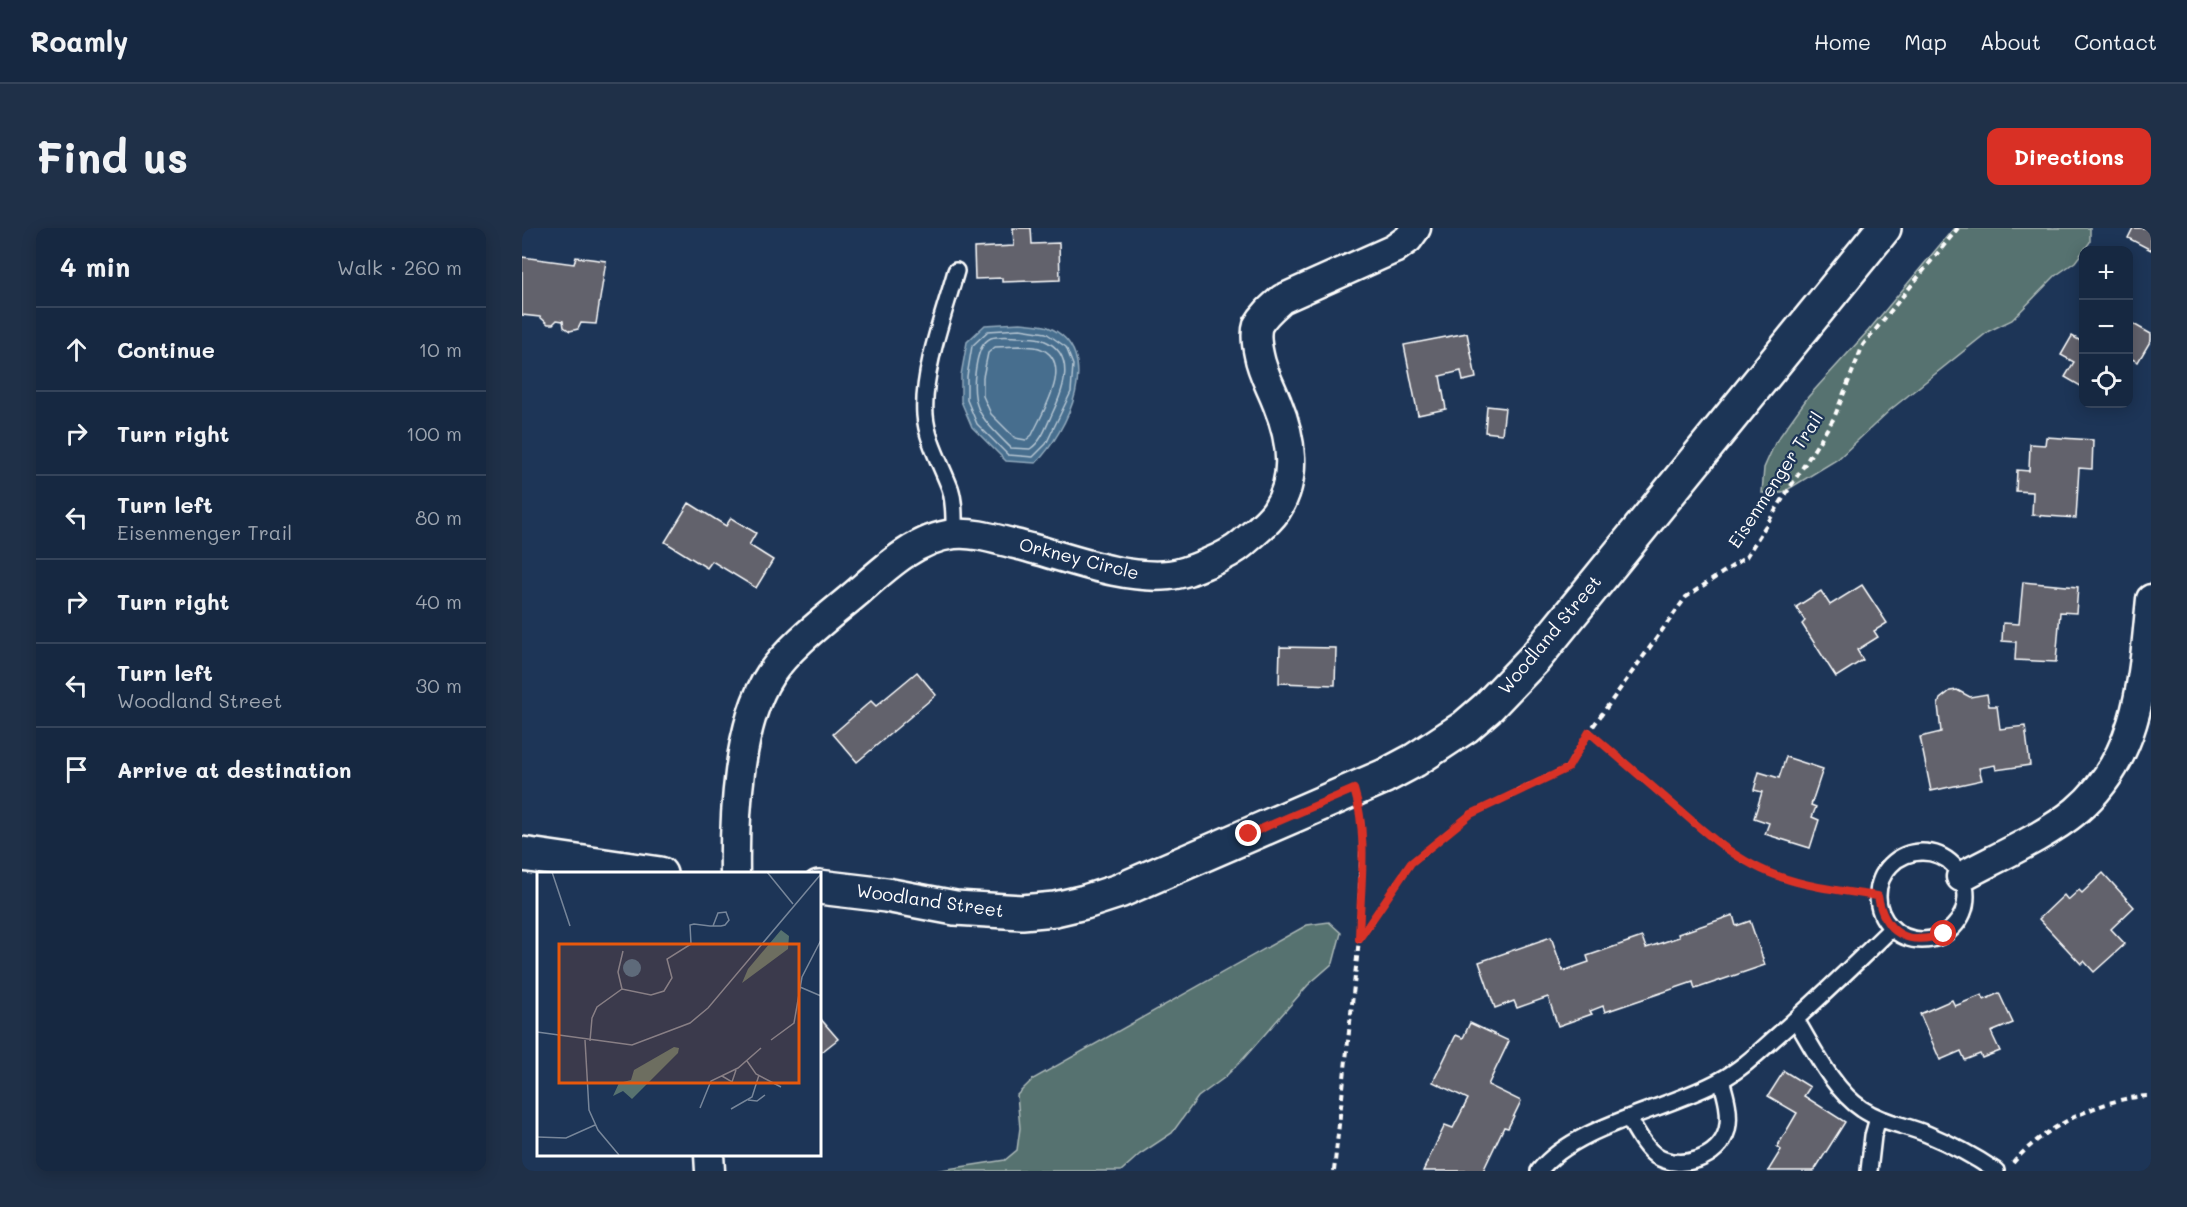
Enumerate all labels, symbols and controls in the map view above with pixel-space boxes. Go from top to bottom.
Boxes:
text: Roamly [30,23,129,59]
text: Home [1814,28,1871,55]
text: Map [1904,28,1947,55]
text: About [1980,28,2041,55]
text: Contact [2074,28,2157,55]
button: Directions [1987,128,2151,185]
text: Find us [36,129,188,184]
map controls [2079,246,2133,408]
button: + [2079,246,2133,300]
text: 4 min [60,250,130,284]
text: Walk · 260 m [337,254,462,280]
button: − [2079,300,2133,354]
icon: ahead [60,333,93,366]
text: Continue [117,335,215,364]
text: 10 m [418,336,462,362]
button: locate [2079,354,2133,408]
street label: Eisenmenger Trail [1722,407,1828,552]
icon: right [60,417,93,450]
text: Turn right [117,419,229,448]
text: 100 m [406,420,462,446]
text: Turn left [117,490,213,519]
icon: left [60,501,93,534]
text: 80 m [415,504,462,530]
text: Eisenmenger Trail [117,519,292,545]
street label: Orkney Circle [1017,532,1142,585]
street label: Woodland Street [1492,570,1606,699]
icon: right [60,585,93,618]
text: Turn right [117,587,229,616]
text: 40 m [416,588,462,614]
text: Turn left [117,658,213,687]
icon: left [60,669,93,702]
text: 30 m [416,672,462,698]
text: Woodland Street [117,687,282,713]
icon: arrive [60,753,93,786]
text: Arrive at destination [117,755,352,784]
route end [1235,820,1261,846]
inset map [537,872,820,1156]
street label: Woodland Street [855,878,1005,922]
route start [1930,920,1956,946]

